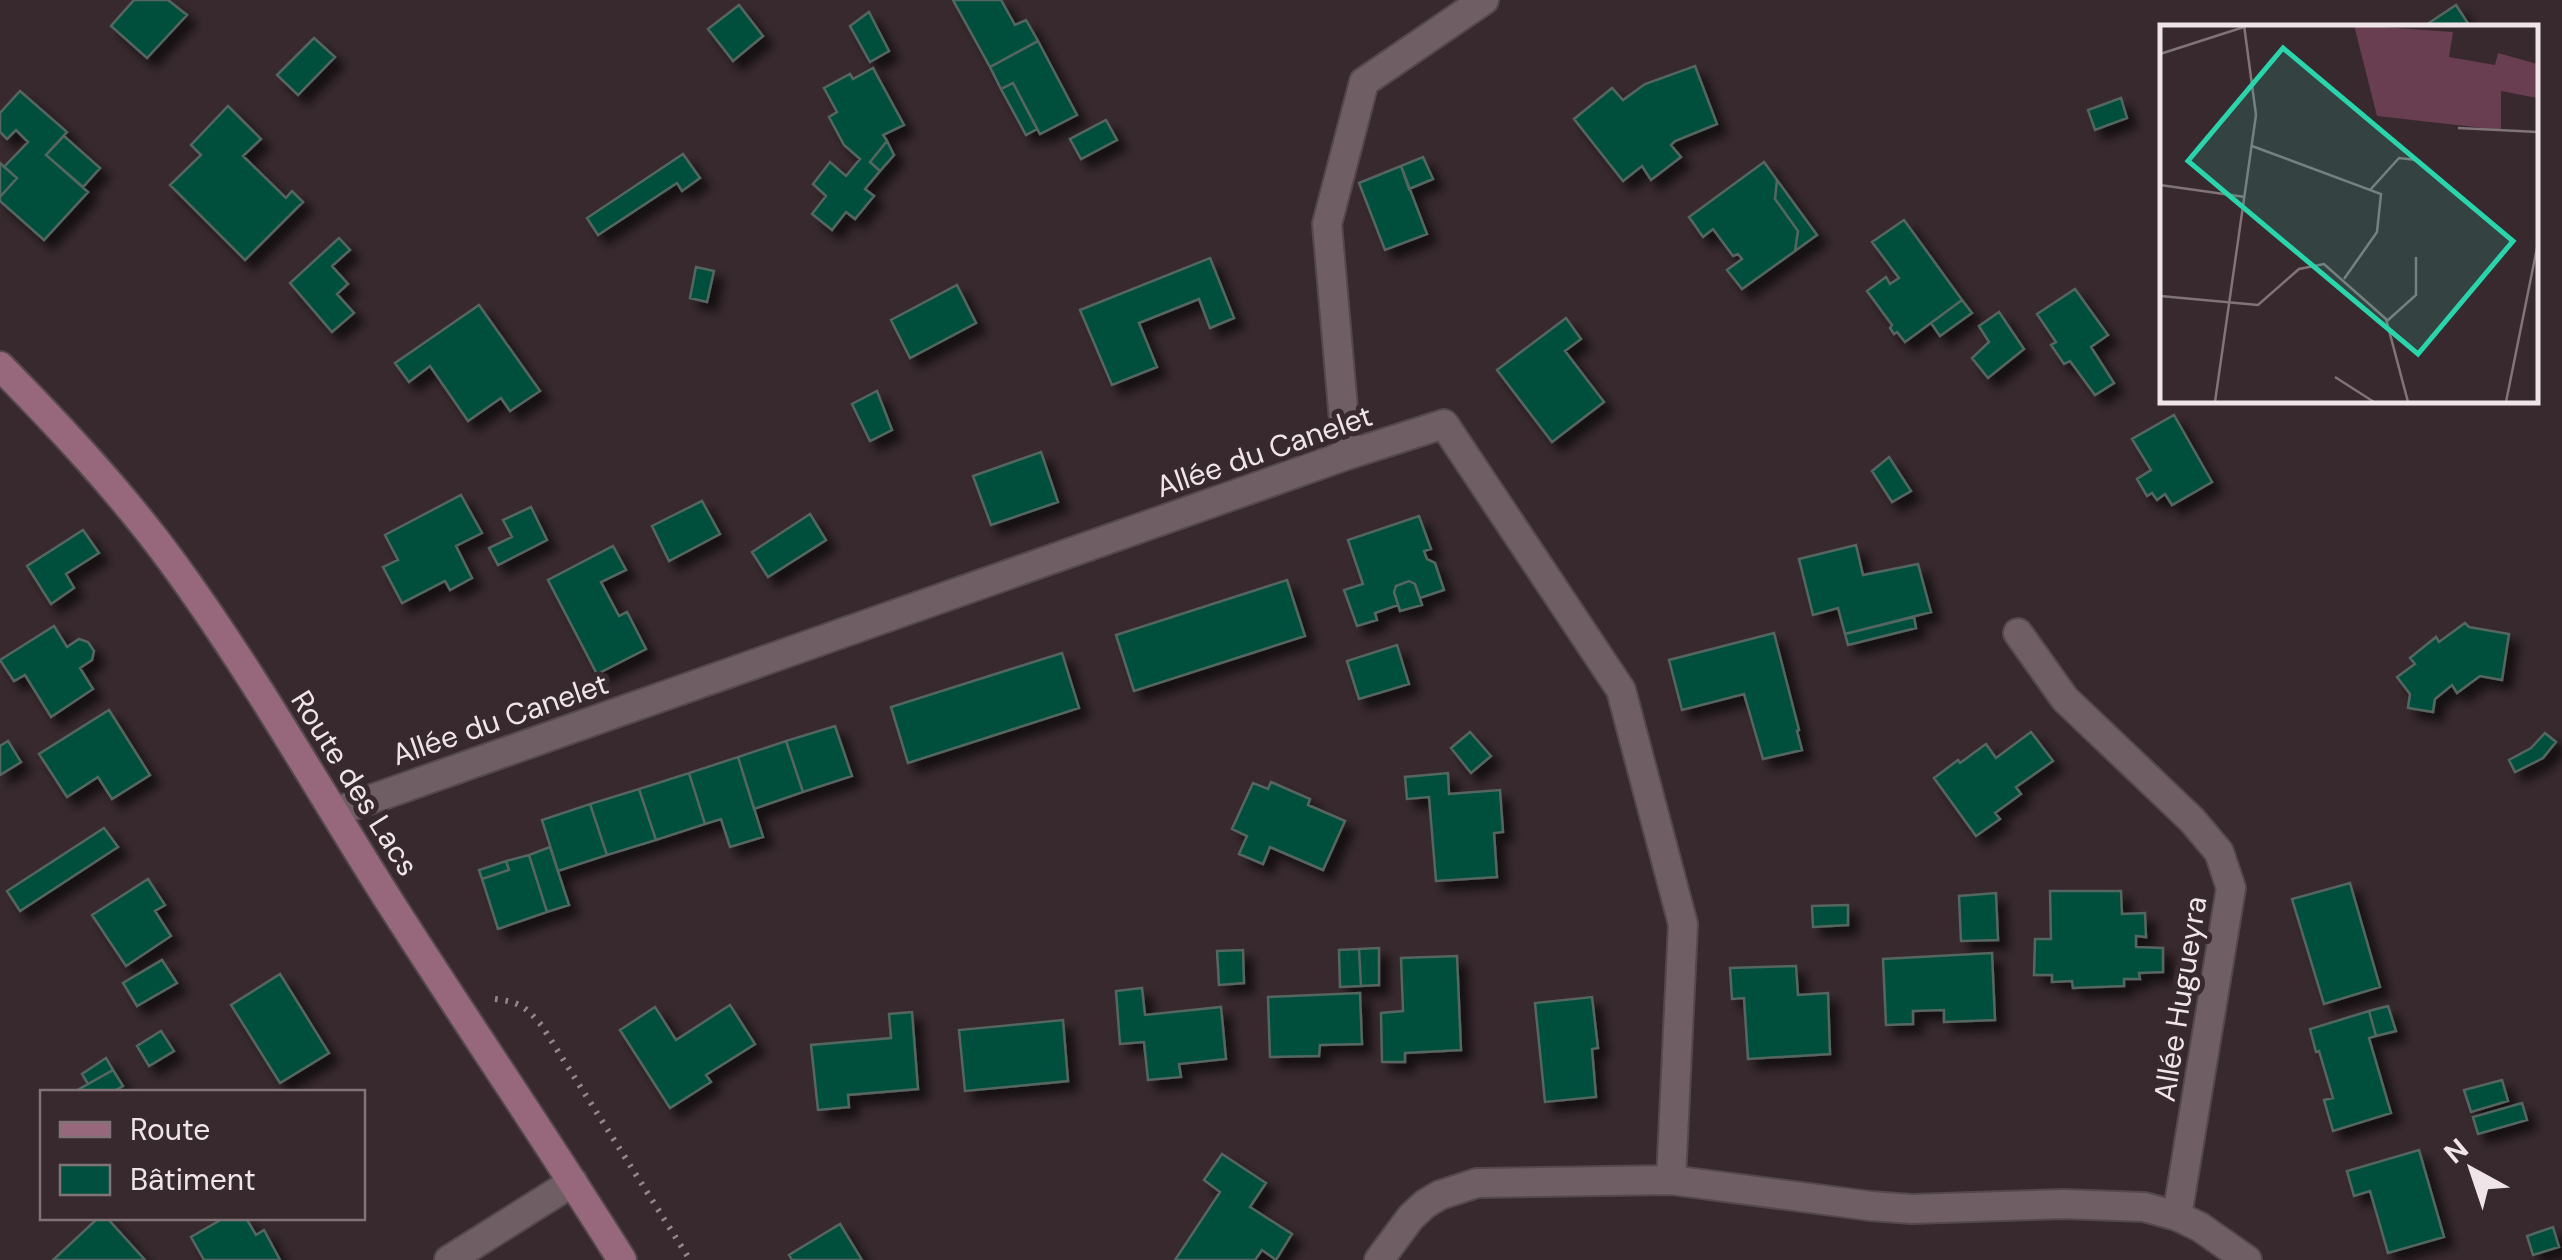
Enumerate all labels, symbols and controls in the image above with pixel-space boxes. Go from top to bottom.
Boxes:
inset map [2160,25,2537,402]
street label: Allée du Canelet [1151,396,1377,506]
street label: Allée du Canelet [387,664,613,774]
street label: Route des Lacs [282,683,428,883]
street label: Allée Hugueyra [2145,894,2215,1104]
legend [40,1090,365,1220]
text: Route [130,1110,210,1149]
north arrow [2422,1120,2522,1220]
text: N [2437,1130,2476,1172]
text: Bâtiment [130,1160,256,1199]

